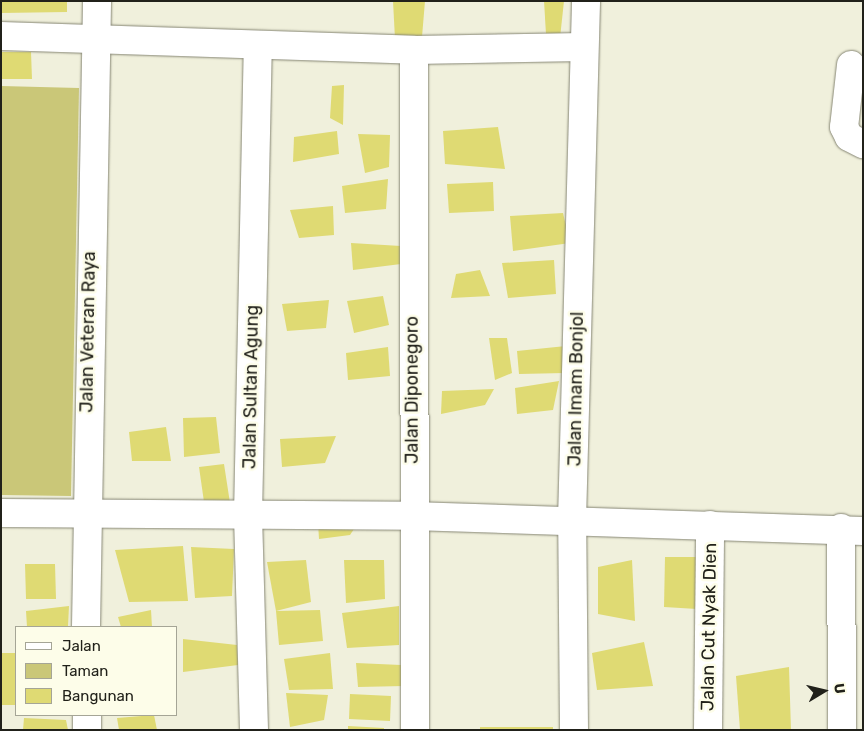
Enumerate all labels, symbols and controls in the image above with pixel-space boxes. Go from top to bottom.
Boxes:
street label: Jalan Veteran Raya [76,251,100,413]
street label: Jalan Sultan Agung [239,304,263,470]
street label: Jalan Imam Bonjol [564,311,588,467]
street label: Jalan Diponegoro [401,316,423,464]
street label: Jalan Cut Nyak Dien [697,542,721,712]
legend [15,626,178,716]
text: Jalan [62,637,101,655]
text: Taman [62,662,108,680]
north arrow [799,666,849,716]
text: U [830,682,848,695]
text: Bangunan [62,687,134,705]

